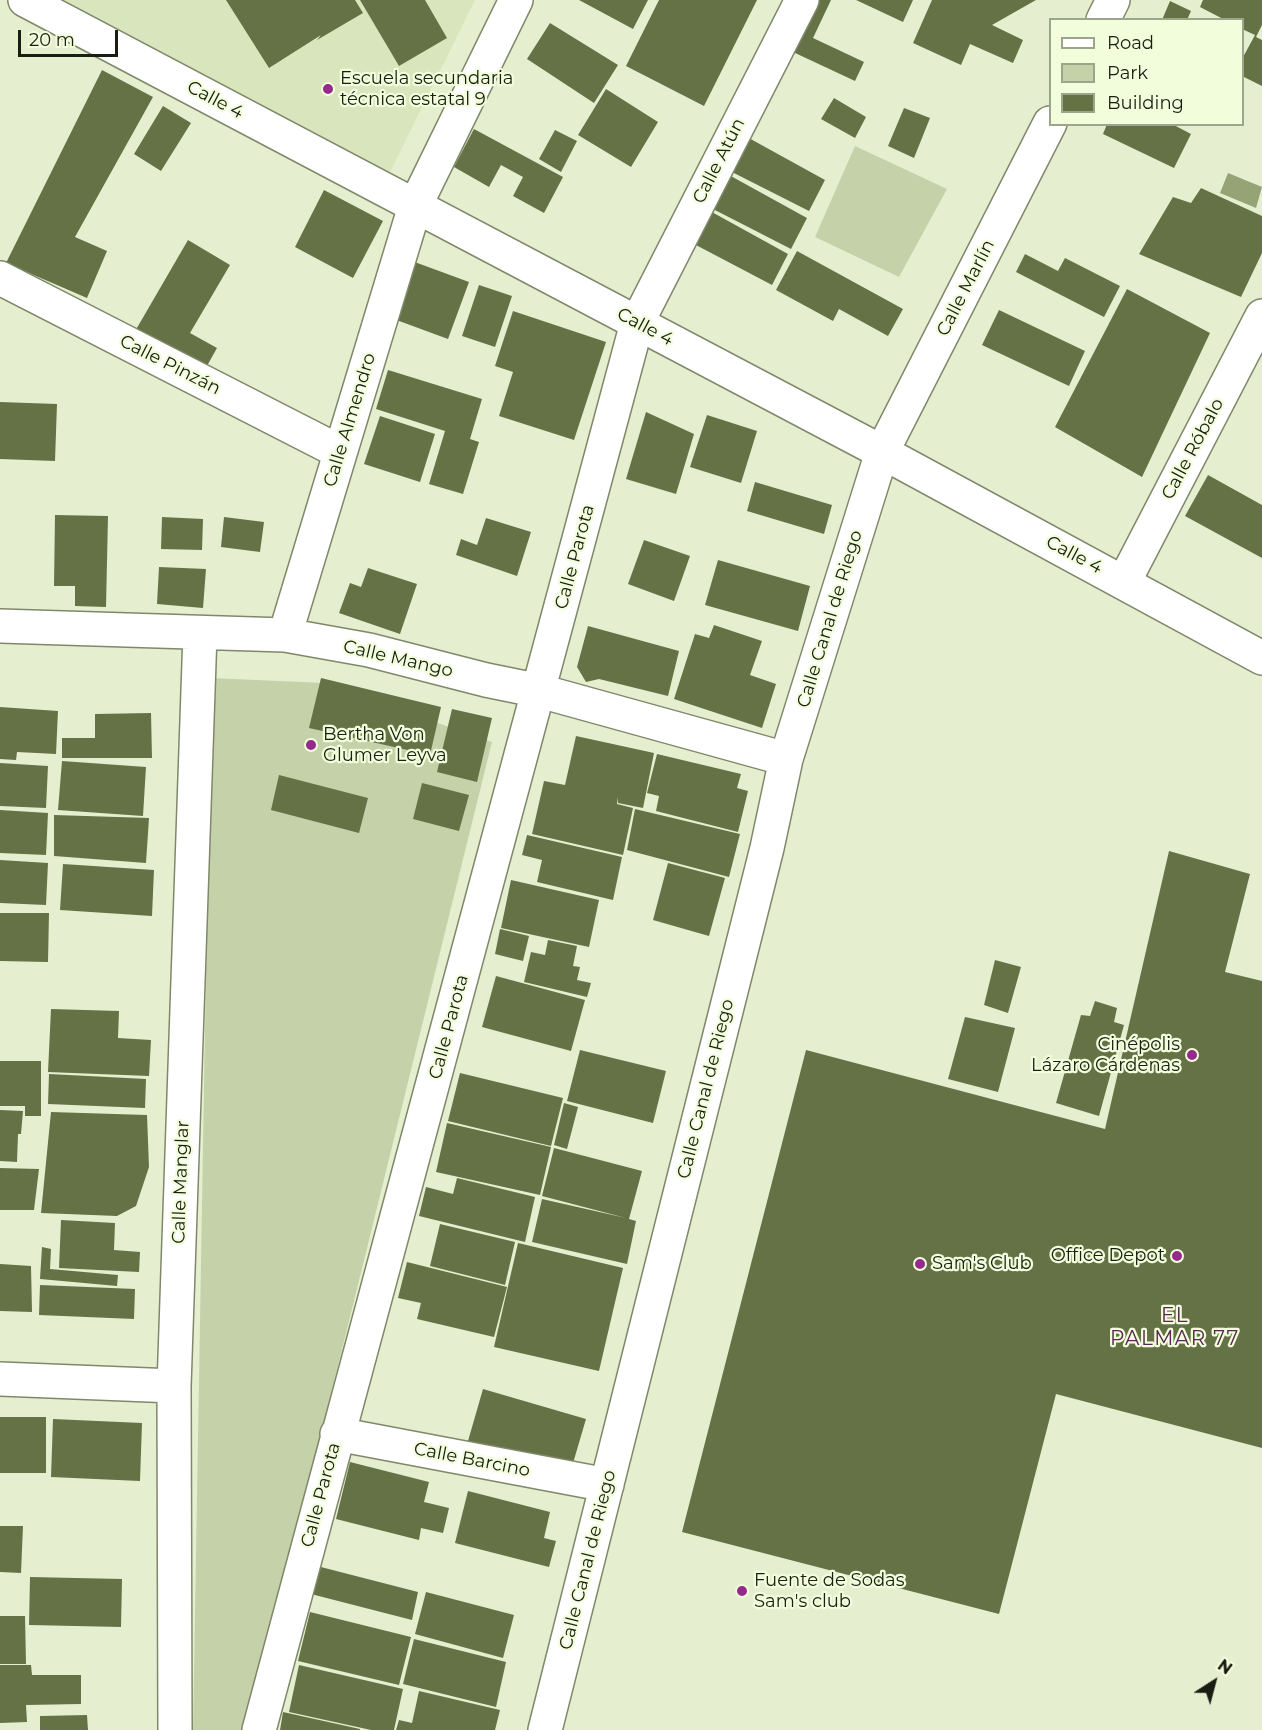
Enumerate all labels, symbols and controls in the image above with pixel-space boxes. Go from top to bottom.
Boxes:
scale bar [21,18,122,56]
legend [1049,18,1244,126]
text: 20 m [29,29,75,51]
text: Road [1107,32,1154,54]
text: Park [1107,62,1148,84]
place label: Escuela secundaria técnica estatal 9 [340,68,513,110]
street label: Calle 4 [183,76,247,124]
marker: Escuela secundaria técnica estatal 9 [321,82,335,96]
text: Building [1107,92,1184,114]
street label: Calle Atún [688,115,750,207]
street label: Calle Marlín [932,236,1000,340]
street label: Calle 4 [613,303,677,351]
street label: Calle Pinzán [116,330,224,400]
street label: Calle Almendro [319,350,381,490]
street label: Calle Róbalo [1157,395,1229,503]
street label: Calle Parota [551,502,599,612]
street label: Calle Canal de Riego [793,528,867,710]
street label: Calle 4 [1042,531,1106,579]
street label: Calle Mango [341,636,455,682]
place label: Bertha Von Glumer Leyva [323,724,447,766]
marker: Bertha Von Glumer Leyva [304,738,318,752]
street label: Calle Parota [425,972,473,1082]
street label: Calle Canal de Riego [673,997,739,1181]
place label: Cinépolis Lázaro Cárdenas [1031,1034,1180,1076]
marker: Cinépolis Lázaro Cárdenas [1185,1048,1199,1062]
street label: Calle Manglar [168,1120,194,1244]
place label: Office Depot [1051,1245,1165,1267]
marker: Office Depot [1170,1249,1184,1263]
place label: Sam's Club [932,1253,1032,1275]
marker: Sam's Club [913,1257,927,1271]
district label: EL PALMAR 77 [1110,1304,1240,1351]
street label: Calle Barcino [412,1438,532,1482]
street label: Calle Parota [297,1440,345,1550]
street label: Calle Canal de Riego [555,1468,621,1652]
place label: Fuente de Sodas Sam's club [754,1570,905,1612]
marker: Fuente de Sodas Sam's club [735,1584,749,1598]
north arrow [1184,1652,1244,1712]
text: N [1214,1656,1236,1679]

